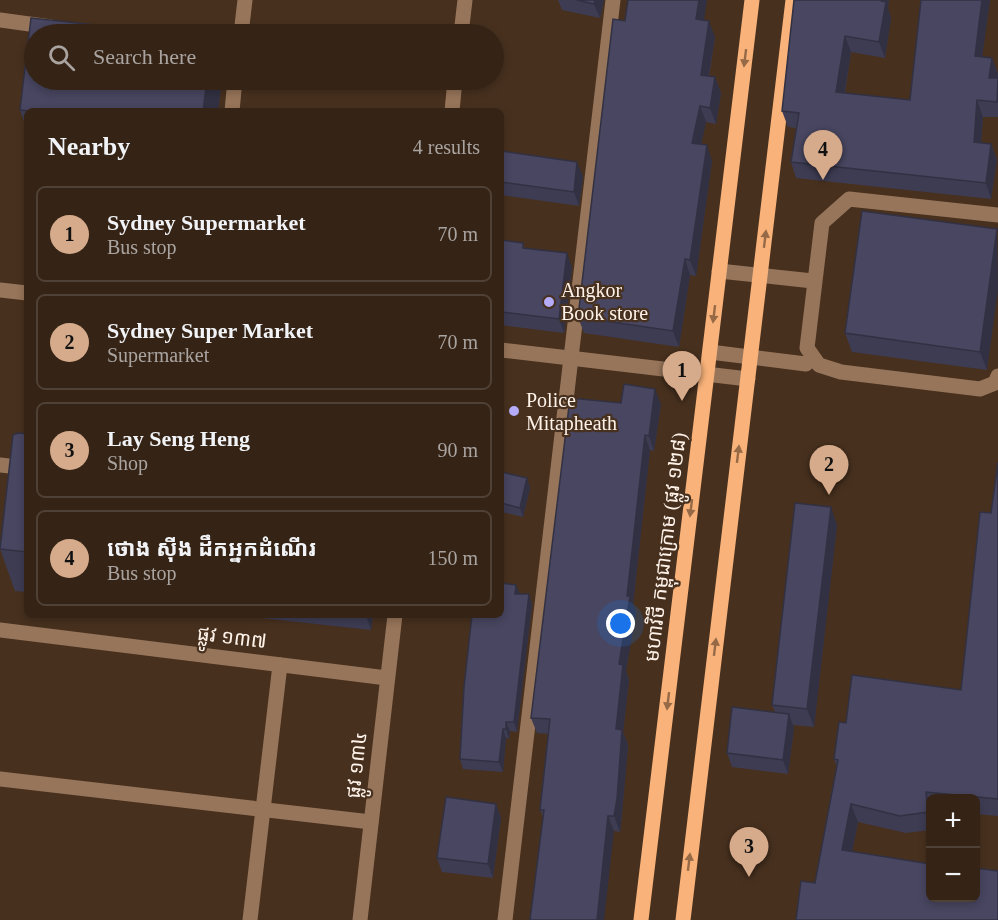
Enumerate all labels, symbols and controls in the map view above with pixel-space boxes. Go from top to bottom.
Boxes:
search box [24,24,504,90]
icon: search [45,41,78,74]
text: Search here [93,44,196,69]
one-way arrow [740,49,750,68]
pin: 4 [804,130,842,180]
text: Nearby [48,132,130,161]
text: 4 results [413,136,480,158]
text: Sydney Supermarket [107,210,306,235]
text: 1 [65,223,75,245]
text: 70 m [437,223,478,245]
one-way arrow [760,230,769,249]
text: Bus stop [107,236,176,258]
place label: Angkor Book store [561,279,648,324]
marker: Angkor Book store [542,295,556,309]
one-way arrow [709,305,719,324]
text: Sydney Super Market [107,318,313,343]
text: 2 [65,331,75,353]
text: 70 m [437,331,478,353]
text: Supermarket [107,344,209,366]
pin: 1 [662,352,702,401]
place label: Police Mitapheath [526,389,617,435]
marker: Police Mitapheath [507,404,521,418]
text: Lay Seng Heng [107,426,250,451]
street label: មហាវិថី កម្ពុជាក្រោម (ផ្លូវ ១២៨) [638,431,698,664]
text: 3 [65,439,75,461]
text: 90 m [437,439,478,461]
one-way arrow [734,444,743,463]
pin: 2 [810,446,848,495]
text: Shop [107,452,148,474]
one-way arrow [686,498,696,517]
text: ថោង ស៊ីង ដឹកអ្នកដំណើរ [107,536,316,561]
text: 4 [65,547,75,569]
text: 150 m [427,547,478,569]
text: Bus stop [107,562,176,584]
your location [606,609,635,638]
street label: ផ្លូវ ១៣៧ [195,622,268,660]
one-way arrow [710,638,720,657]
one-way arrow [663,692,672,711]
street label: ផ្លូវ ១៣៤ [342,731,378,800]
map controls [926,794,980,902]
button: + [926,794,980,848]
pin: 3 [730,828,768,877]
button: − [926,848,980,902]
one-way arrow [685,852,694,871]

